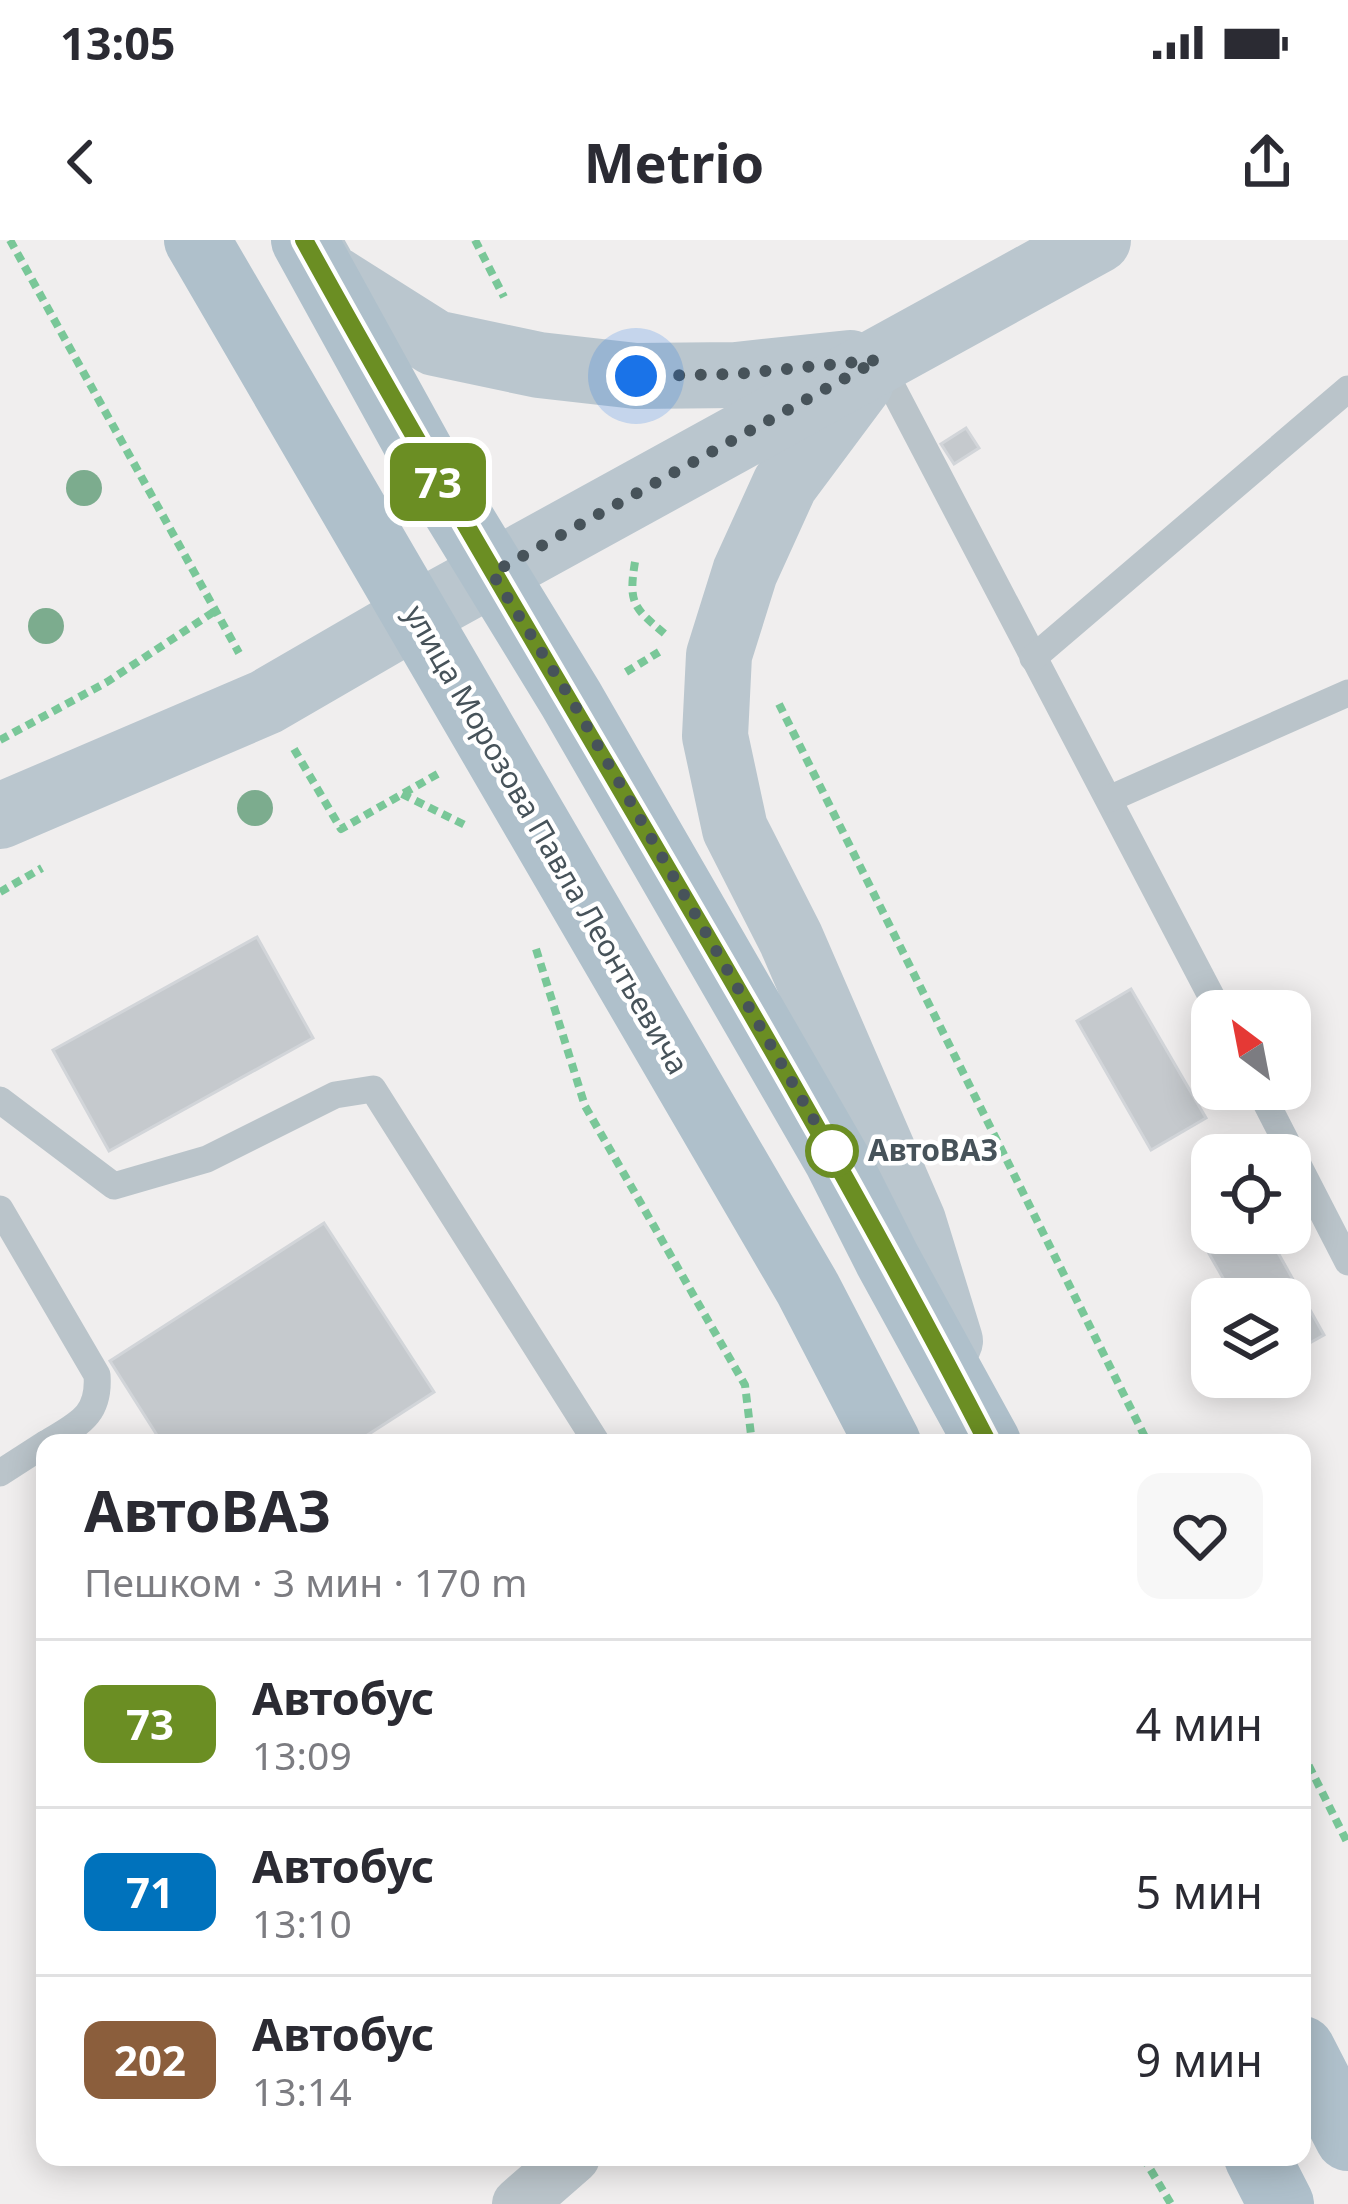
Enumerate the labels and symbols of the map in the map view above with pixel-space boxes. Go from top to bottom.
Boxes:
your location [606,346,666,406]
line badge: 73 [384,443,492,521]
street label: улица Морозова Павла Леонтьевича [396,597,699,1082]
north arrow [1191,990,1311,1110]
marker: АвтоВАЗ [807,1126,857,1176]
place label: АвтоВАЗ [868,1129,998,1170]

